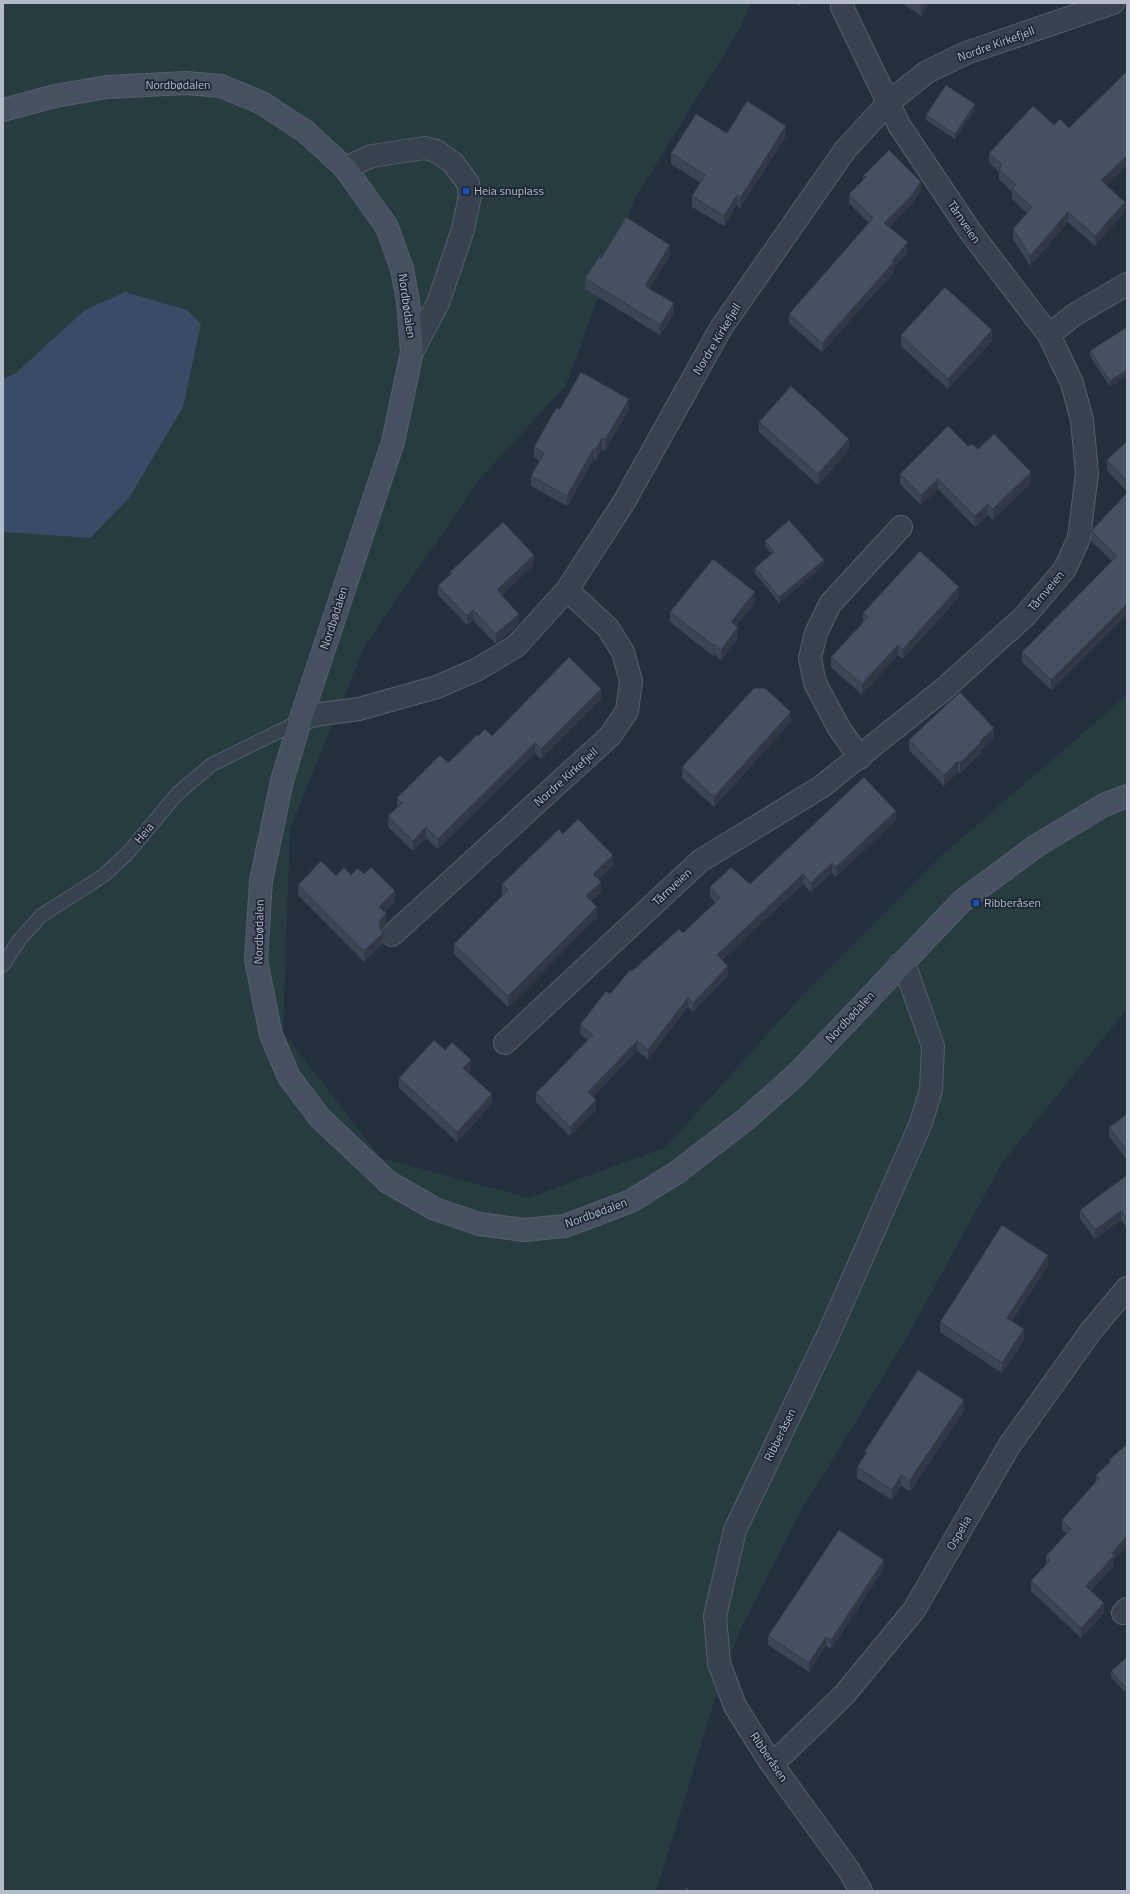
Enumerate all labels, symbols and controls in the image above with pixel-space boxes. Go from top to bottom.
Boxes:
street label: Nordre Kirkefjell [955,21,1037,66]
street label: Nordbødalen [145,75,211,94]
place label: Heia snuplass [474,181,544,200]
marker: Heia snuplass [461,186,471,196]
street label: Tårnveien [943,196,986,247]
street label: Nordbødalen [394,272,421,339]
street label: Nordre Kirkefjell [688,299,746,378]
street label: Tårnveien [1023,566,1069,615]
street label: Nordbødalen [314,584,353,652]
street label: Nordre Kirkefjell [529,742,602,811]
street label: Heia [129,818,158,847]
street label: Tårnveien [647,863,696,910]
place label: Ribberåsen [984,893,1041,912]
marker: Ribberåsen [971,898,981,908]
street label: Nordbødalen [248,899,269,965]
street label: Nordbødalen [821,986,879,1047]
street label: Nordbødalen [562,1192,630,1233]
street label: Ribberåsen [759,1405,801,1465]
street label: Ospelia [941,1512,976,1554]
street label: Ribberåsen [746,1728,793,1786]

